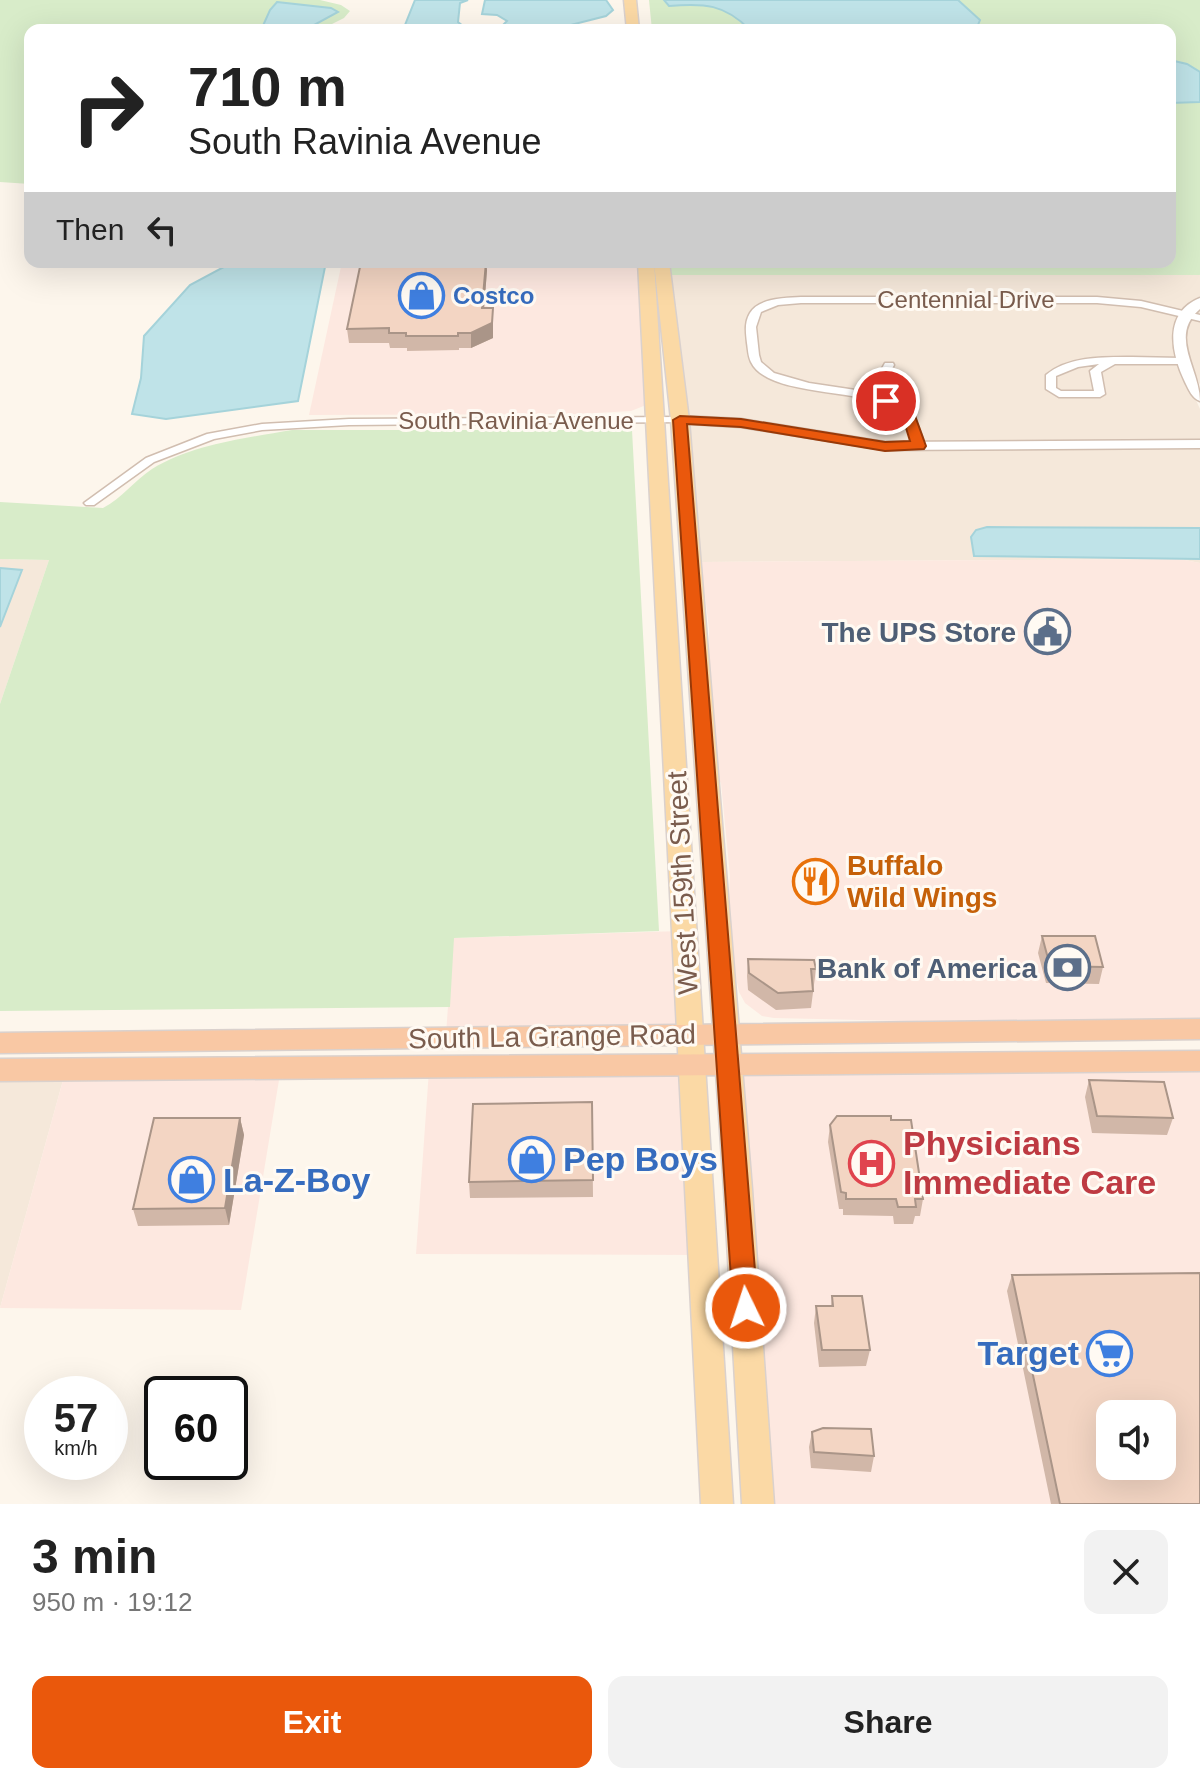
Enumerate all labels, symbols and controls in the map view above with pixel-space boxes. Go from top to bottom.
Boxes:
text: 710 m [188,55,347,118]
icon: right [56,56,160,160]
text: South Ravinia Avenue [188,121,542,162]
icon: left [140,208,184,252]
text: Then [56,213,124,246]
shop icon: Costco [398,272,446,320]
place label: Costco [453,282,534,309]
street label: Centennial Drive [877,286,1055,313]
pin [852,367,920,435]
icon: arrive [864,379,908,423]
street label: South Ravinia Avenue [398,407,634,434]
public building icon: The UPS Store [1023,608,1071,656]
place label: The UPS Store [822,617,1016,648]
street label: West 159th Street [661,770,704,995]
place label: Buffalo Wild Wings [847,850,997,913]
restaurant icon: Buffalo Wild Wings [792,857,840,905]
bank icon: Bank of America [1044,944,1092,992]
place label: Bank of America [817,953,1037,984]
street label: South La Grange Road [408,1018,696,1055]
place label: Physicians Immediate Care [903,1124,1156,1201]
shop icon: Pep Boys [508,1135,556,1183]
hospital icon: Physicians Immediate Care [848,1139,896,1187]
place label: Pep Boys [563,1140,718,1178]
shop icon: La-Z-Boy [168,1156,216,1204]
place label: La-Z-Boy [223,1161,370,1199]
position arrow [704,1266,788,1350]
supermarket icon: Target [1086,1329,1134,1377]
place label: Target [978,1334,1079,1372]
speed limit sign: 60 [144,1376,248,1480]
text: 57 [54,1396,98,1440]
map controls [1096,1400,1176,1480]
button: sound [1096,1400,1176,1480]
text: km/h [54,1437,98,1459]
text: 3 min [32,1530,157,1583]
button: close [1084,1530,1168,1614]
text: 950 m · 19:12 [32,1587,192,1617]
button: Exit [32,1676,592,1768]
button: Share [608,1676,1168,1768]

